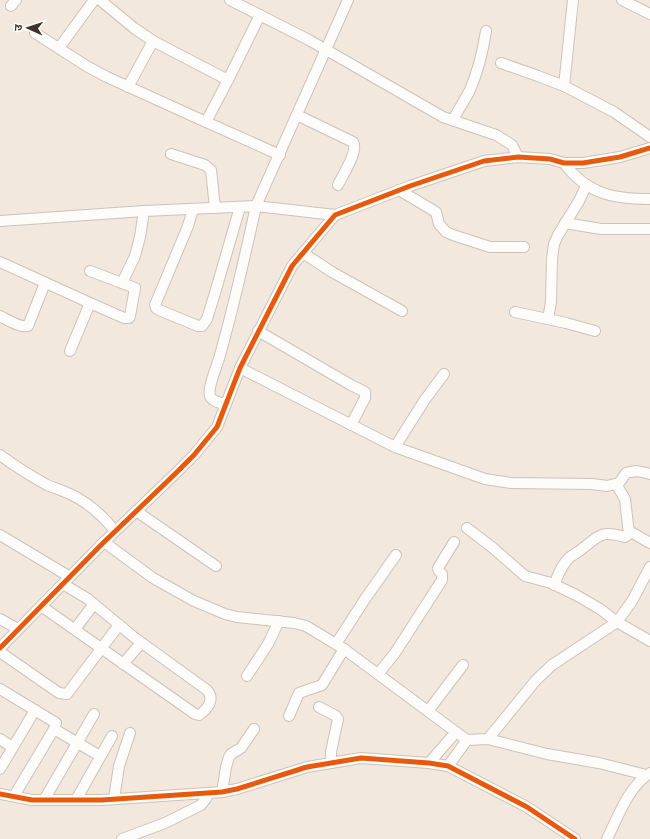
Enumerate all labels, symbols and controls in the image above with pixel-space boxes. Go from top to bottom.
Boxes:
north arrow [8,8,48,48]
text: उ [12,23,26,31]

